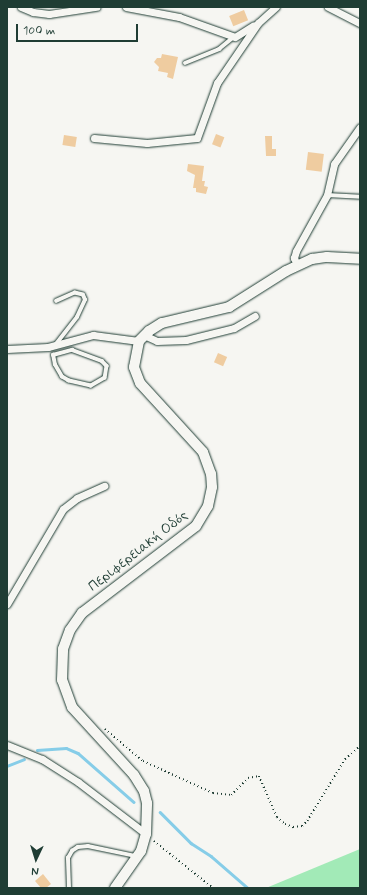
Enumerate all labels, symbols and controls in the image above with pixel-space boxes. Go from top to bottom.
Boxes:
scale bar [18,16,140,42]
text: 100 m [23,23,55,39]
street label: Περιφερειακή Οδός [85,507,191,595]
north arrow [16,839,56,879]
text: N [31,864,39,878]

